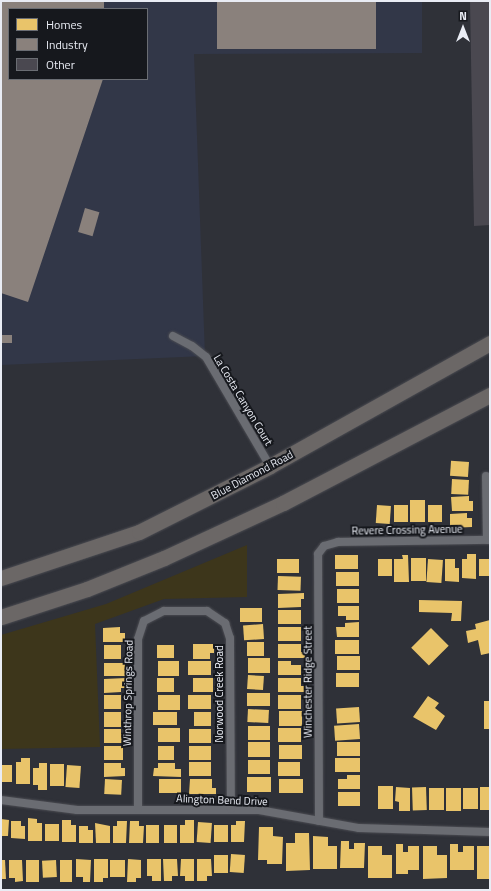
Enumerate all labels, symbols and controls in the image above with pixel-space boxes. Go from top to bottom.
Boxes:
legend [8,8,148,80]
north arrow [443,8,483,48]
text: N [459,8,467,24]
text: Homes [46,15,82,34]
text: Industry [46,35,88,54]
text: Other [46,55,75,74]
street label: La Costa Canyon Court [211,352,275,448]
street label: Blue Diamond Road [209,448,295,502]
street label: Revere Crossing Avenue [351,522,463,538]
street label: Winchester Ridge Street [301,626,315,738]
street label: Winthrop Springs Road [120,640,136,746]
street label: Norwood Creek Road [212,645,226,743]
street label: Alington Bend Drive [176,792,268,808]

